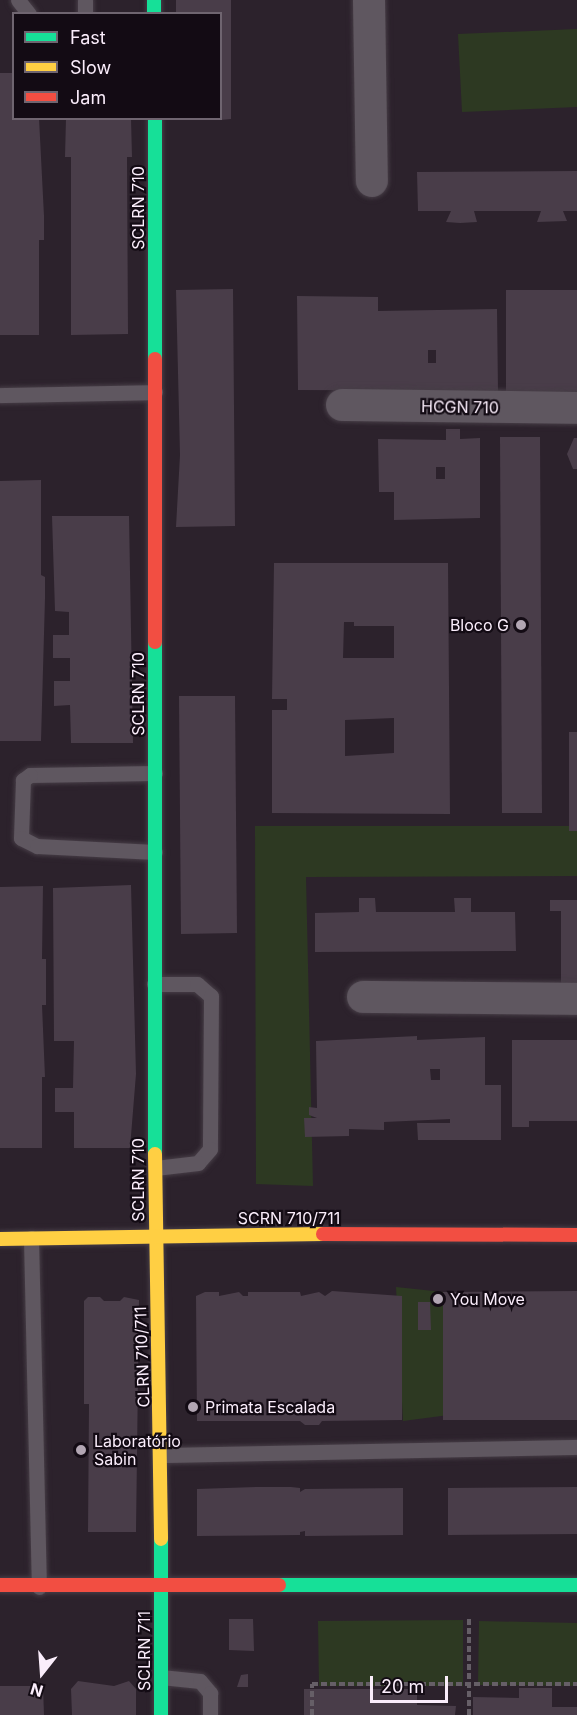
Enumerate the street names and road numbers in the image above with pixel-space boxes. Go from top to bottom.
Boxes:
street label: SCLRN 710 [128,166,148,250]
street label: HCGN 710 [421,397,499,417]
street label: SCLRN 710 [128,652,148,736]
street label: SCLRN 710 [128,1138,148,1222]
street label: SCRN 710/711 [238,1208,340,1228]
street label: CLRN 710/711 [131,1306,153,1408]
street label: SCLRN 711 [134,1611,154,1691]

